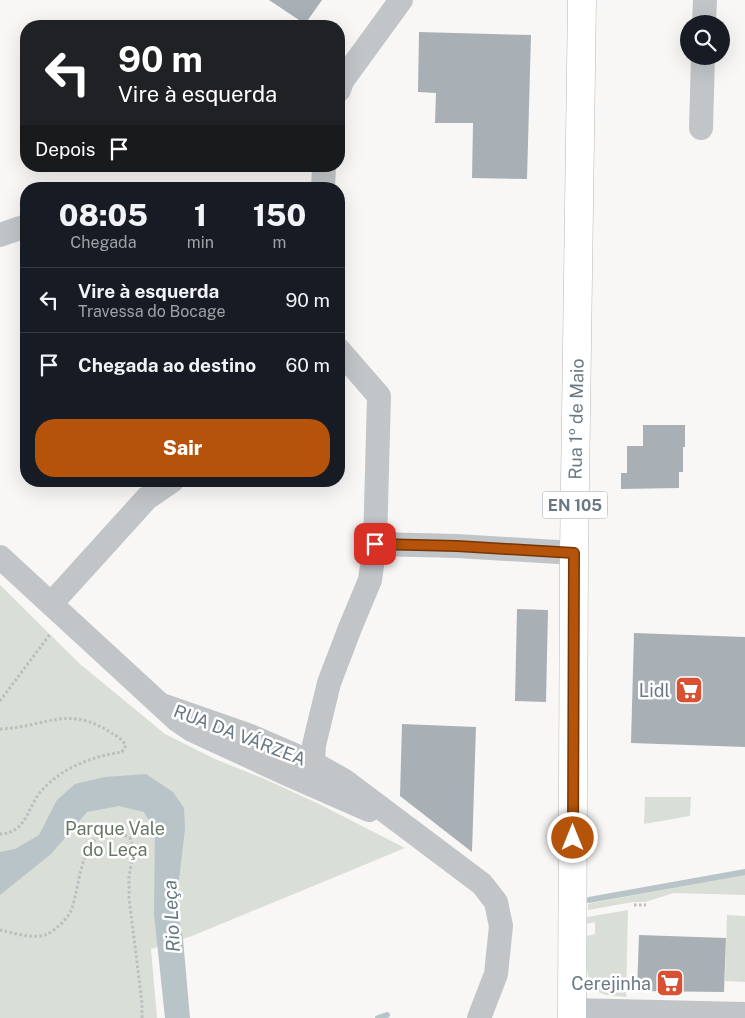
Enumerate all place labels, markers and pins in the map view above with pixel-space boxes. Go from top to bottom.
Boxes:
pin [354,523,396,565]
supermarket icon: Lidl [674,675,704,705]
place label: Lidl [639,680,670,701]
supermarket icon: Cerejinha [655,968,685,998]
place label: Cerejinha [571,973,651,994]

